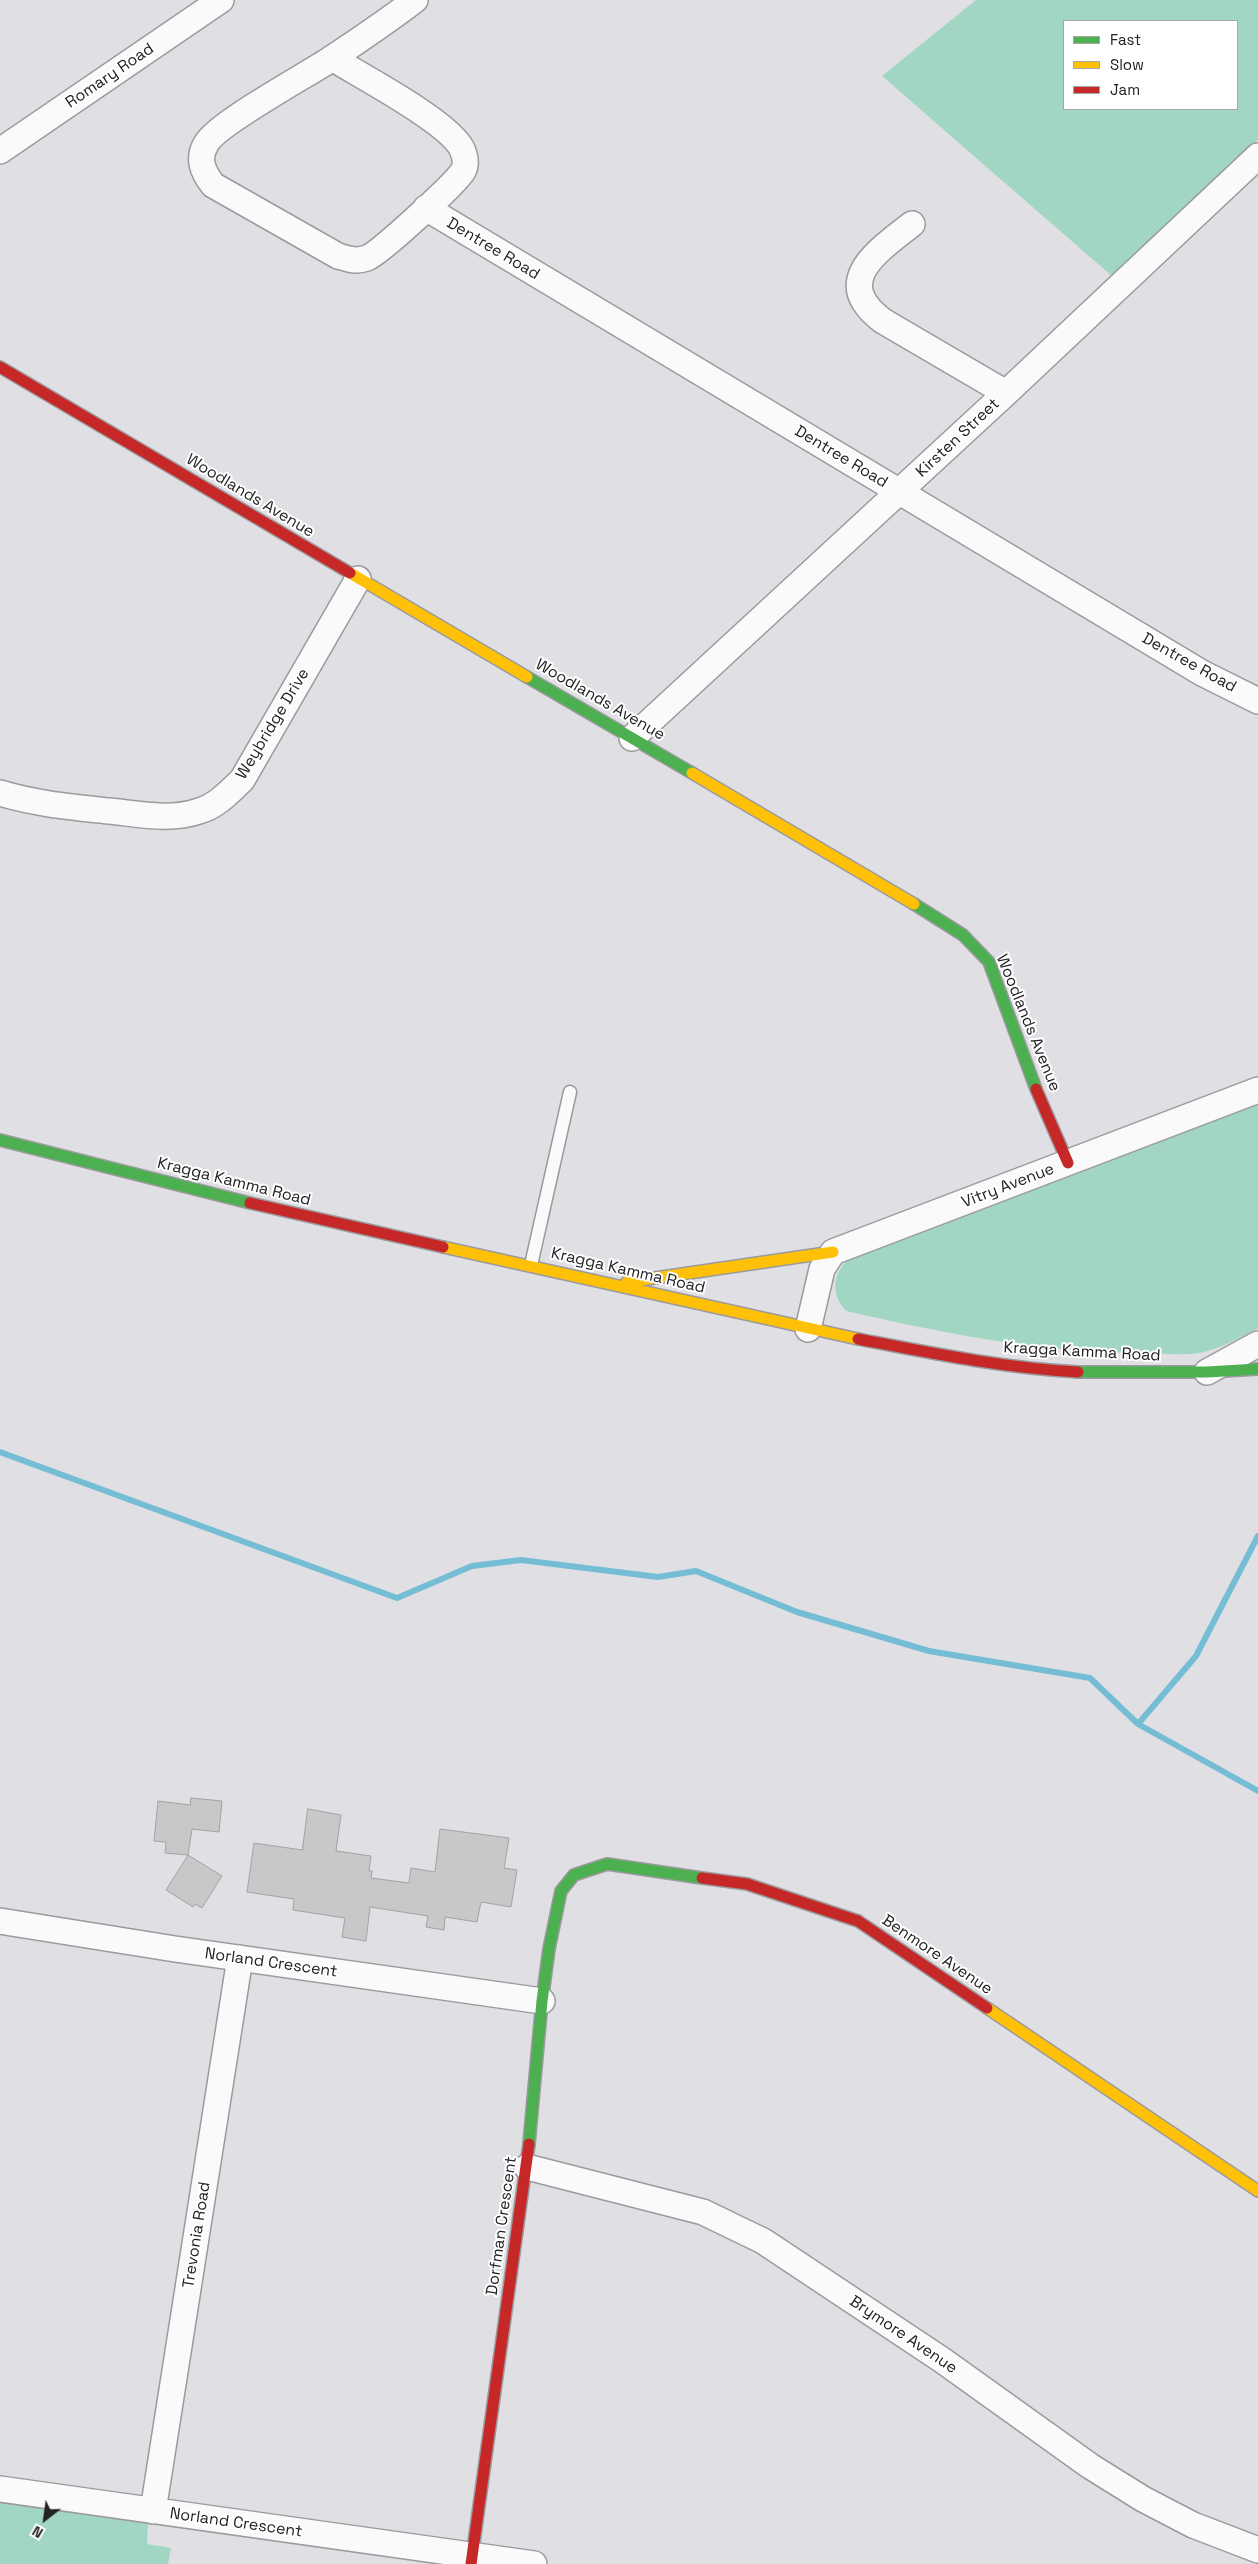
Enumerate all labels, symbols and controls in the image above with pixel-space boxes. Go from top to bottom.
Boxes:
legend [1063,20,1238,110]
text: Fast [1110,30,1141,49]
street label: Romary Road [62,39,158,113]
text: Slow [1110,55,1144,74]
text: Jam [1110,80,1140,99]
street label: Dentree Road [443,214,543,284]
street label: Kirsten Street [912,394,1004,482]
street label: Dentree Road [791,422,891,492]
street label: Woodlands Avenue [182,450,318,542]
street label: Dentree Road [1138,629,1240,697]
street label: Woodlands Avenue [532,655,668,745]
street label: Weybridge Drive [232,665,314,783]
street label: Woodlands Avenue [992,952,1064,1094]
street label: Kragga Kamma Road [155,1154,313,1210]
street label: Vitry Avenue [959,1160,1057,1212]
street label: Kragga Kamma Road [549,1244,707,1298]
street label: Kragga Kamma Road [1003,1338,1161,1366]
street label: Benmore Avenue [878,1911,996,1999]
street label: Norland Crescent [203,1944,339,1982]
street label: Dorfman Crescent [483,2155,521,2297]
street label: Trevonia Road [179,2180,215,2290]
street label: Brymore Avenue [845,2292,961,2378]
north arrow [20,2494,70,2544]
street label: Norland Crescent [168,2504,304,2542]
text: N [29,2522,46,2542]

